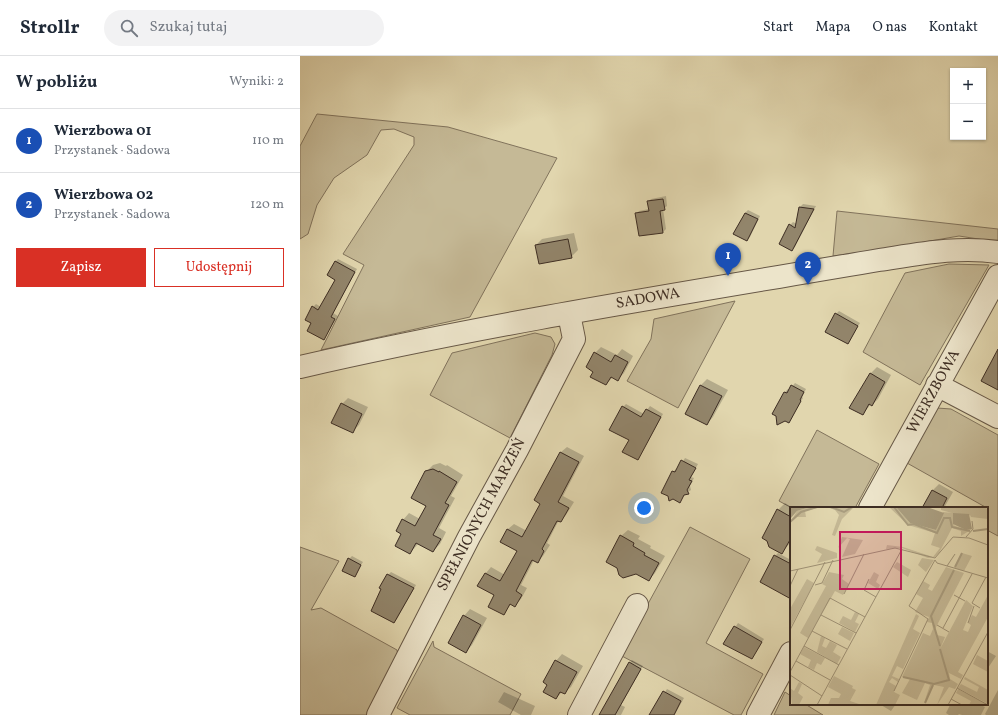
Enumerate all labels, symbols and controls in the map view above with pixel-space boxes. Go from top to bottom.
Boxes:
search box [104,10,384,46]
text: Strollr [20,15,80,41]
icon: search [118,17,140,39]
text: Szukaj tutaj [150,17,227,38]
text: Start [763,18,793,37]
text: Mapa [815,18,850,37]
text: O nas [872,18,907,37]
text: Kontakt [929,18,978,37]
map controls [950,68,986,140]
button: + [950,68,986,104]
text: W pobliżu [16,71,97,94]
text: Wyniki: 2 [229,73,284,91]
button: − [950,104,986,140]
text: Wierzbowa 01 [54,121,151,142]
text: 1 [26,132,32,150]
text: 110 m [252,132,284,150]
text: Przystanek · Sadowa [54,142,170,160]
text: Wierzbowa 02 [54,185,153,206]
text: 2 [26,196,32,214]
text: 120 m [250,196,284,214]
text: Przystanek · Sadowa [54,206,170,224]
pin: 1 [715,243,741,276]
button: Zapisz [16,248,146,287]
button: Udostępnij [154,248,284,287]
pin: 2 [795,252,821,285]
street label: SADOWA [614,283,682,315]
street label: WIERZBOWA [902,346,966,438]
street label: SPEŁNIONYCH MARZEŃ [433,435,531,595]
your location [634,498,654,518]
inset map [790,507,988,705]

